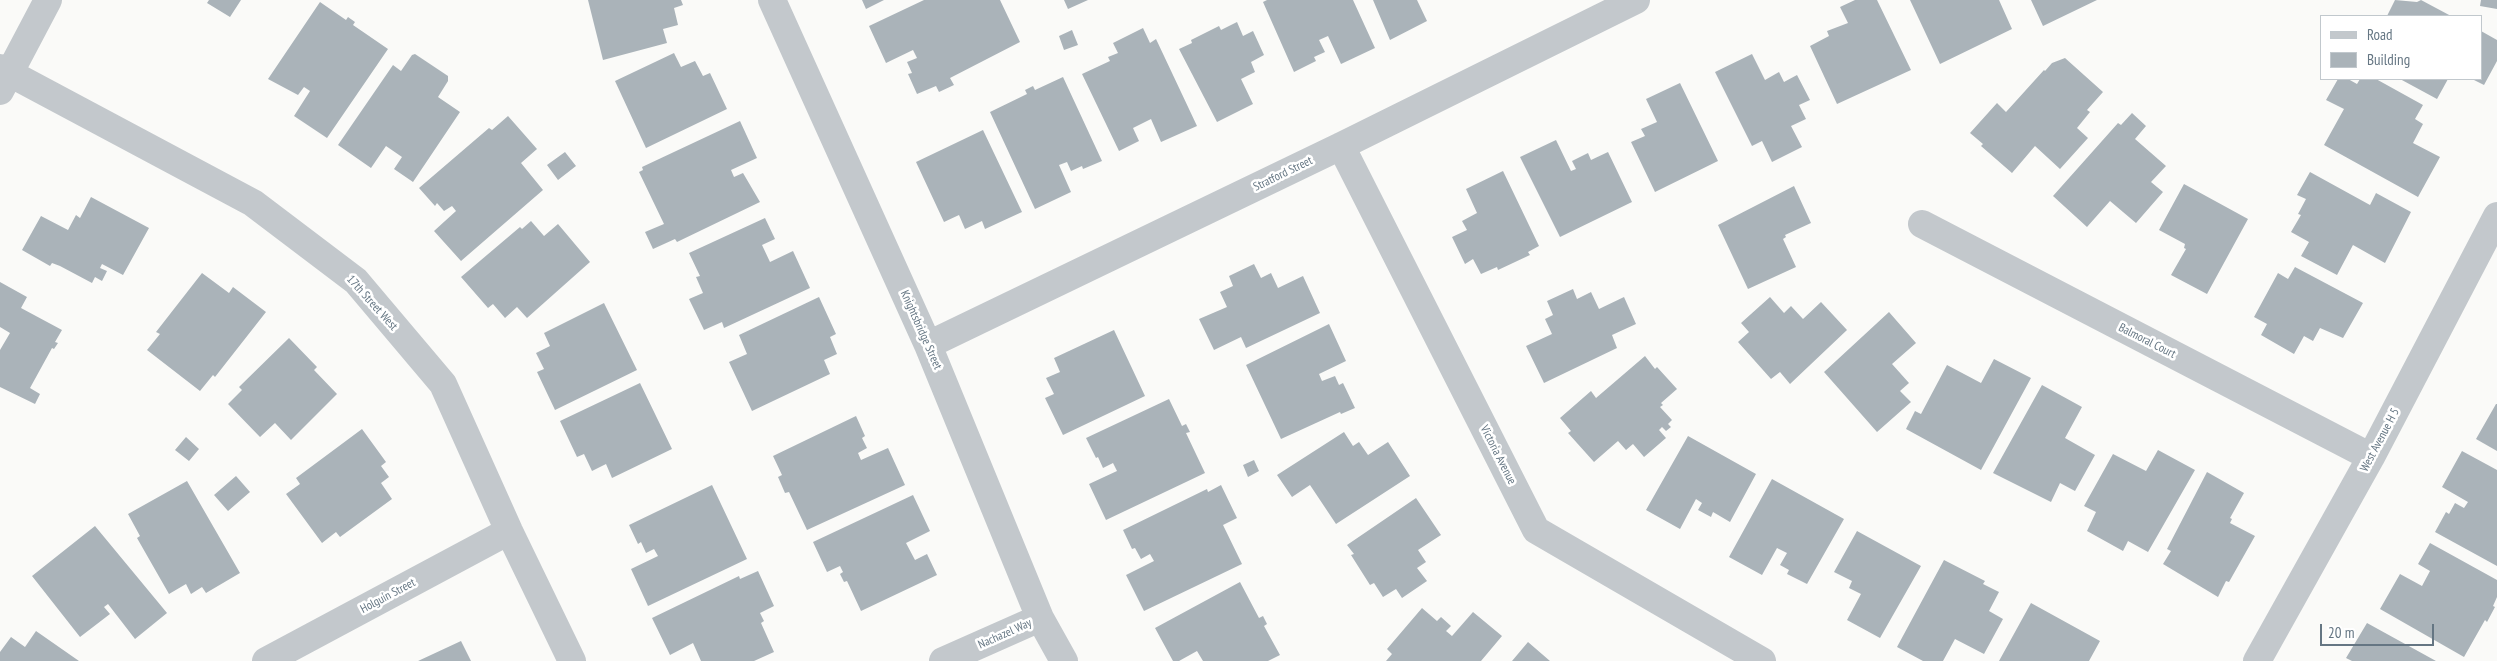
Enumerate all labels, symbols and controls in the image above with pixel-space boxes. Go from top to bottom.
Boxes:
legend [2320,15,2482,80]
text: Road [2367,25,2393,44]
text: Building [2367,50,2410,69]
street label: Stratford Street [1251,154,1315,194]
street label: 17th Street West [344,272,400,334]
street label: Knightsbridge Street [897,288,945,372]
street label: Balmoral Court [2116,320,2178,362]
street label: West Avenue H 5 [2357,406,2403,474]
street label: Victoria Avenue [1477,423,1519,487]
street label: Holguin Street [358,576,418,616]
scale bar [2322,614,2436,646]
street label: Nachazel Way [976,616,1034,652]
text: 20 m [2328,623,2354,642]

